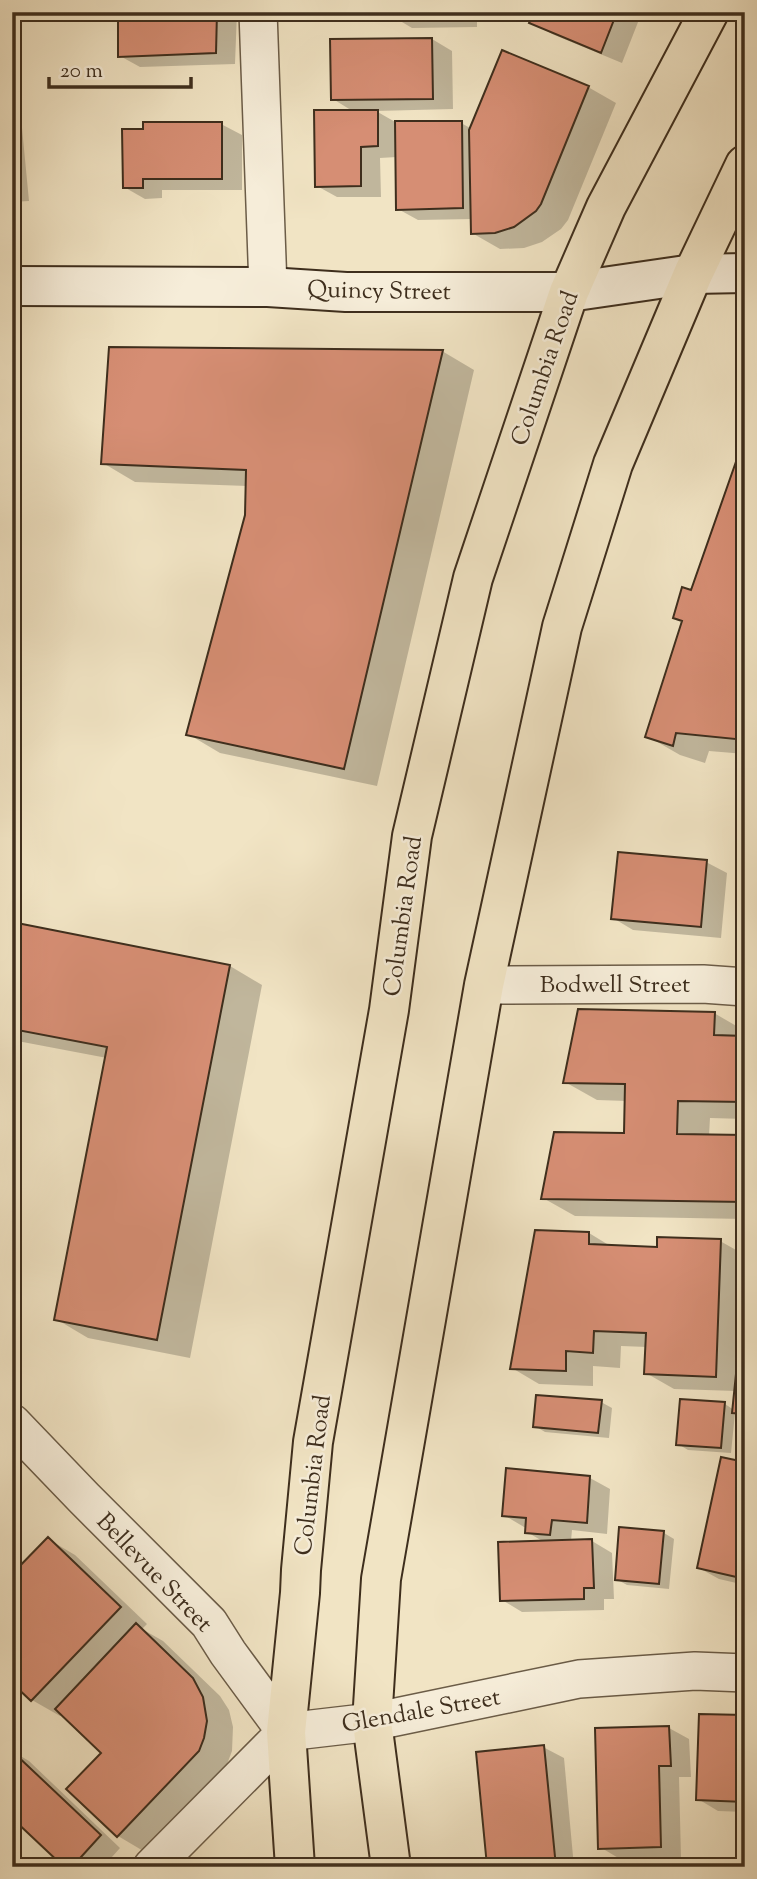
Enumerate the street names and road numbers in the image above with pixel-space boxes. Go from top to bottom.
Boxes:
street label: Quincy Street [307,274,451,310]
street label: Columbia Road [504,286,588,451]
street label: Columbia Road [376,833,432,999]
street label: Bodwell Street [540,969,690,1003]
street label: Columbia Road [287,1393,341,1558]
street label: Bellevue Street [88,1506,220,1641]
street label: Glendale Street [339,1681,503,1743]

